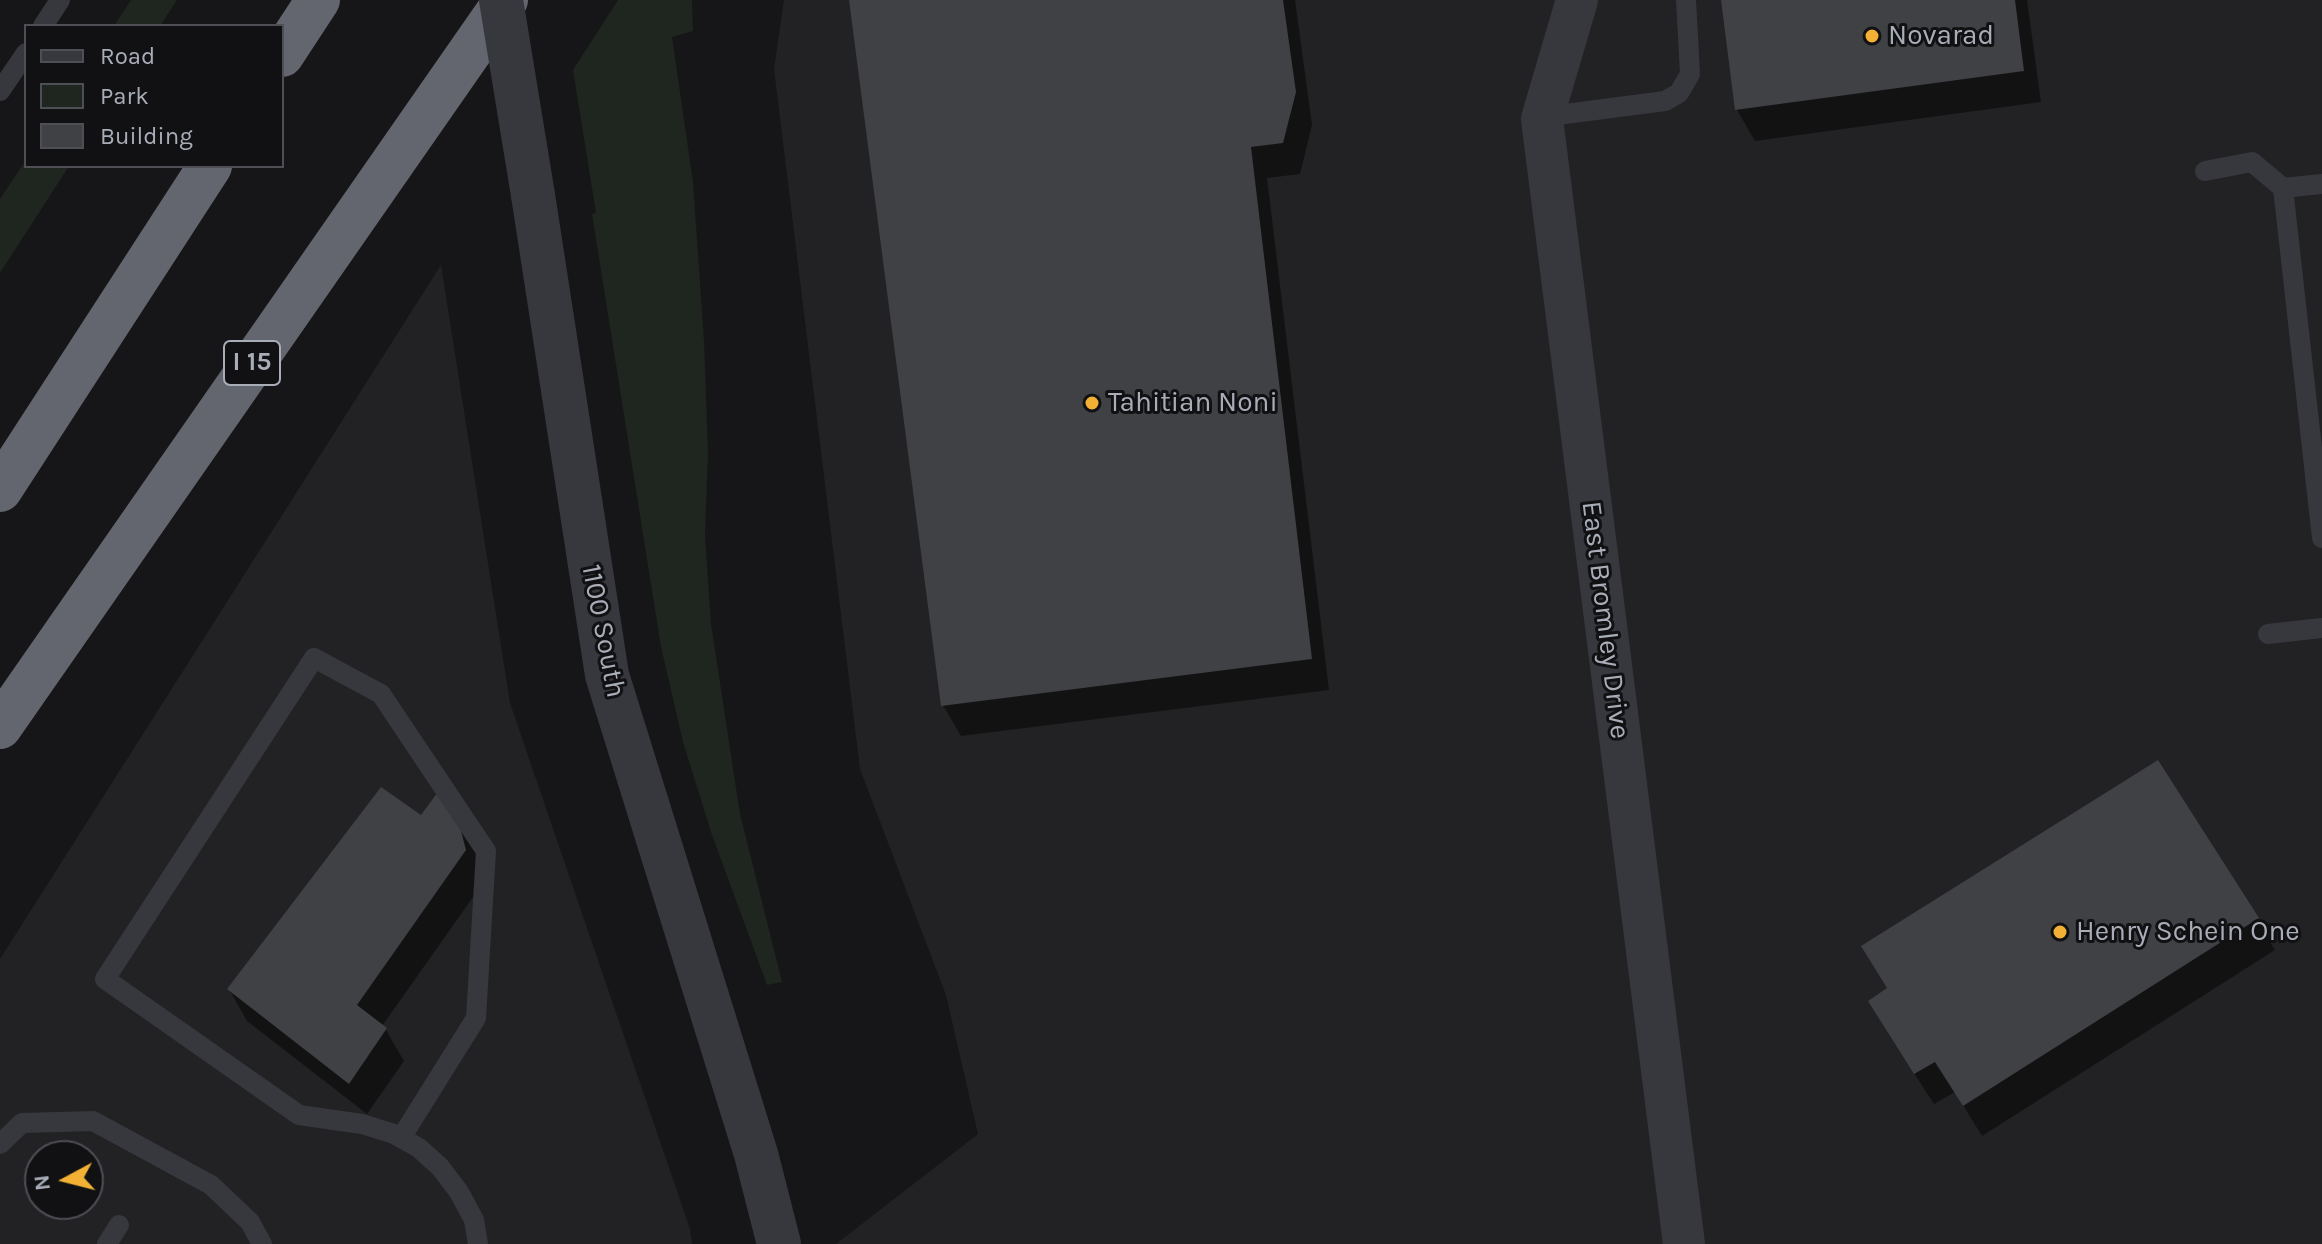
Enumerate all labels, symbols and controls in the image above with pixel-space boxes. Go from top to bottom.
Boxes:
place label: Novarad [1888,19,1994,53]
legend [24,24,284,168]
marker: Novarad [1863,27,1881,45]
text: Road [100,42,155,70]
text: Park [100,82,149,110]
text: Building [100,122,193,150]
road number: I 15 [224,341,280,385]
place label: Tahitian Noni [1108,386,1278,420]
marker: Tahitian Noni [1083,394,1101,412]
street label: East Bromley Drive [1574,499,1636,741]
street label: 1100 South [574,562,632,700]
place label: Henry Schein One [2076,915,2300,949]
marker: Henry Schein One [2051,923,2069,941]
north arrow [24,1140,104,1220]
text: N [28,1173,56,1192]

